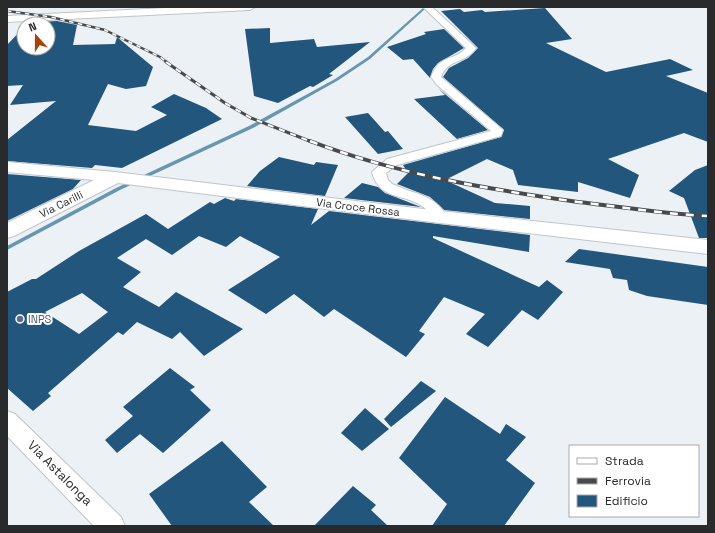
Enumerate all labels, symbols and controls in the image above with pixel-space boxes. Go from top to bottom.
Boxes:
north arrow [16,16,56,56]
text: N [26,19,38,35]
street label: Via Carilli [37,187,85,221]
street label: Via Croce Rossa [315,195,401,219]
place label: INPS [28,312,52,326]
marker: INPS [15,314,25,324]
street label: Via Astalonga [24,437,96,509]
legend [569,445,699,517]
text: Strada [605,453,644,469]
text: Ferrovia [605,473,651,489]
text: Edificio [605,493,648,509]

